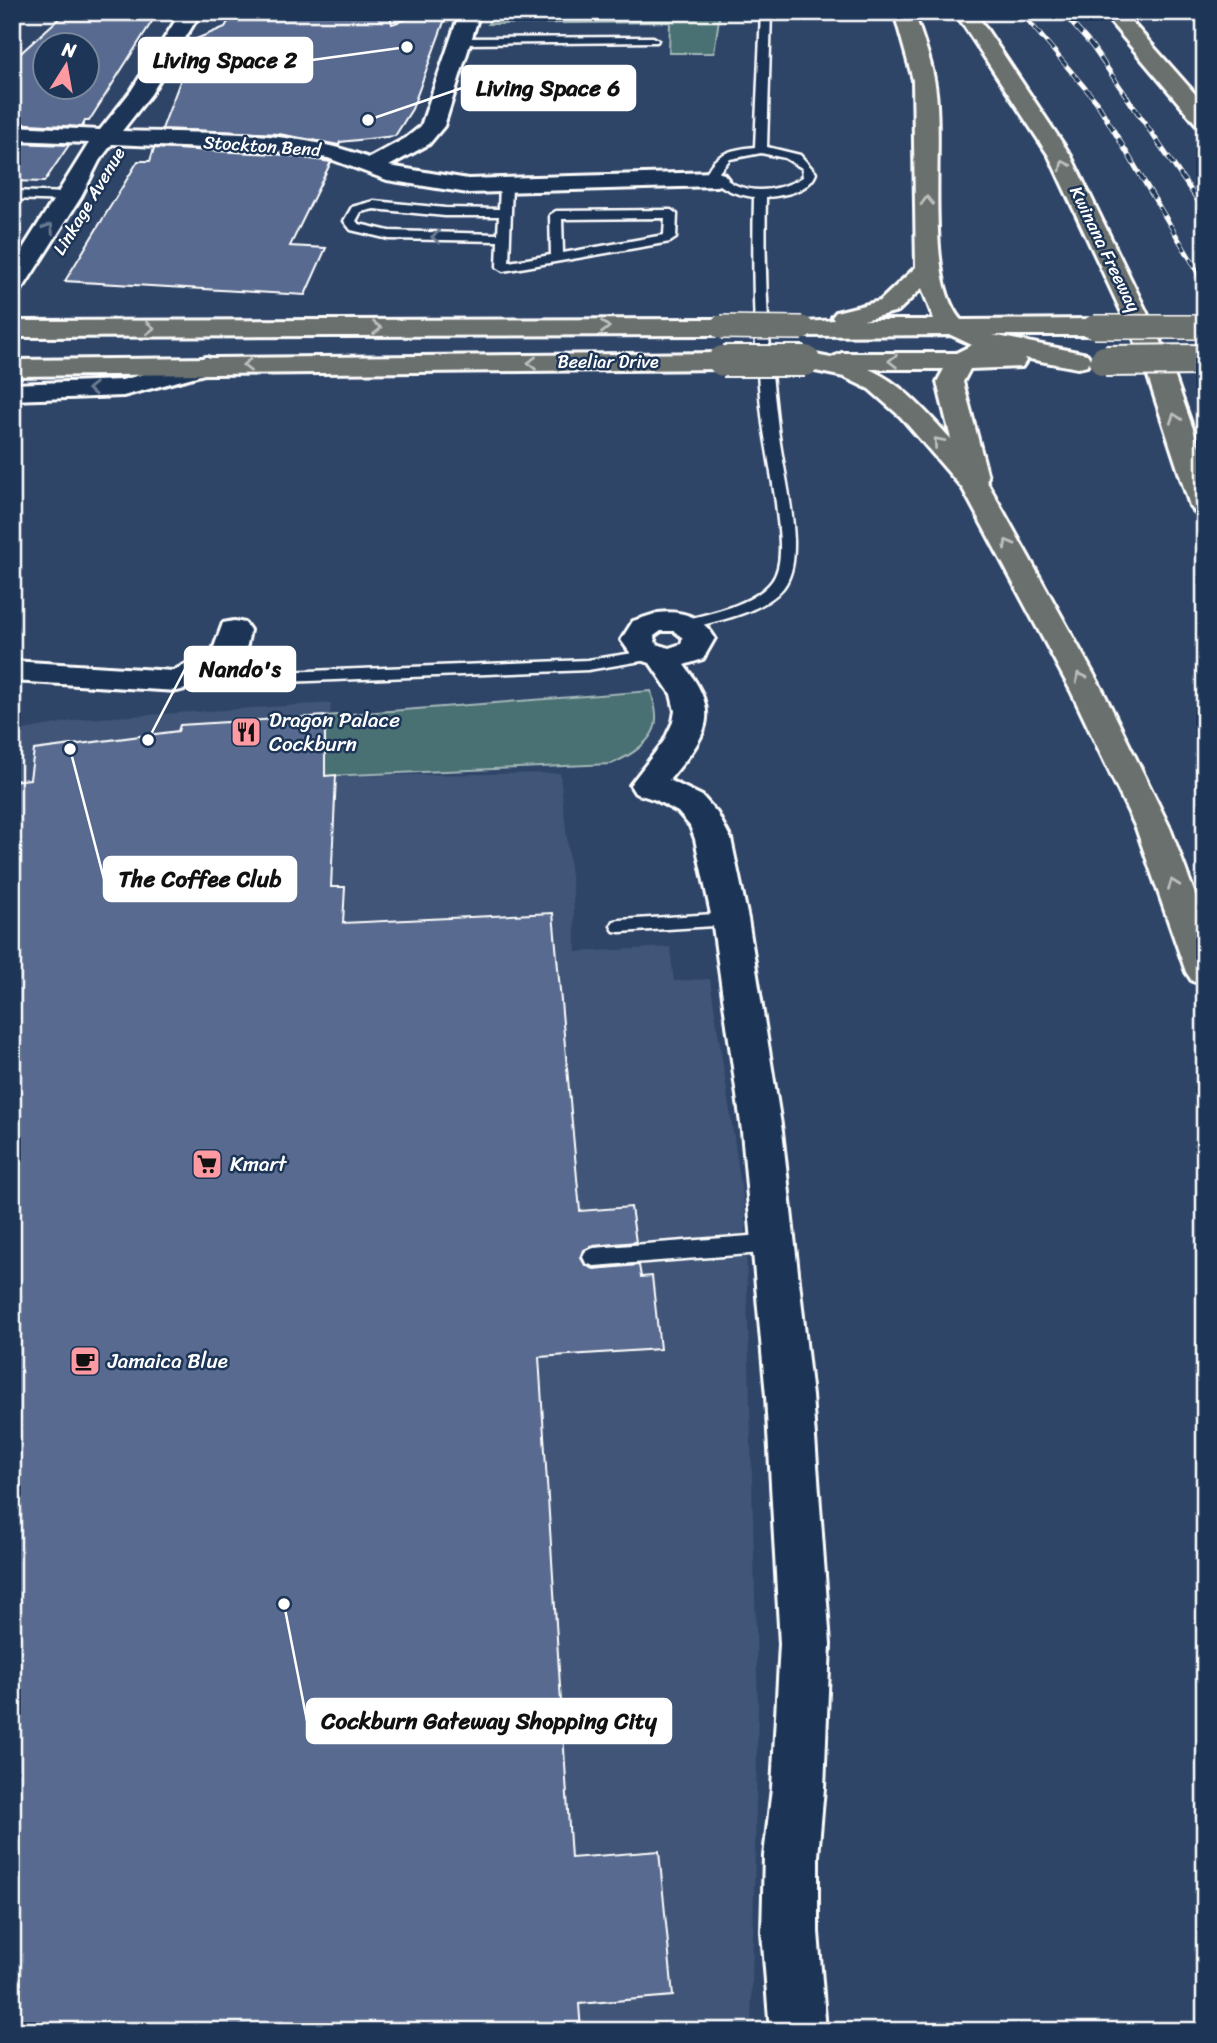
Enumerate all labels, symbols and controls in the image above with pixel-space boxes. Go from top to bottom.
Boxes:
north arrow [32,32,102,102]
text: N [59,32,80,67]
callout: Living Space 2 [139,38,312,82]
text: Living Space 2 [153,40,298,81]
callout: Living Space 6 [462,66,635,110]
text: Living Space 6 [476,68,620,109]
street label: Stockton Bend [202,126,323,166]
street label: Linkage Avenue [44,140,134,261]
one-way arrow [1058,160,1072,172]
street label: Kwinana Freeway [1061,180,1150,318]
one-way arrow [920,195,935,206]
one-way arrow [41,223,54,236]
one-way arrow [430,230,441,245]
one-way arrow [600,319,611,335]
one-way arrow [145,320,156,336]
one-way arrow [373,320,383,336]
street label: Beeliar Drive [557,346,659,378]
one-way arrow [887,353,898,369]
one-way arrow [526,355,537,371]
one-way arrow [241,357,251,373]
one-way arrow [86,381,96,397]
one-way arrow [1169,412,1184,424]
one-way arrow [934,437,946,450]
one-way arrow [1003,539,1016,551]
callout: Nando's [185,647,295,691]
text: Nando's [198,649,281,690]
one-way arrow [1075,672,1088,684]
place label: Dragon Palace Cockburn [269,701,400,763]
restaurant icon: Dragon Palace Cockburn [229,715,263,749]
callout: The Coffee Club [104,857,296,901]
text: The Coffee Club [119,859,281,900]
one-way arrow [1168,879,1182,891]
place label: Kmart [230,1145,288,1183]
supermarket icon: Kmart [190,1147,224,1181]
place label: Jamaica Blue [107,1342,228,1380]
cafe icon: Jamaica Blue [68,1344,102,1378]
callout: Cockburn Gateway Shopping City [307,1699,671,1743]
text: Cockburn Gateway Shopping City [320,1701,658,1742]

